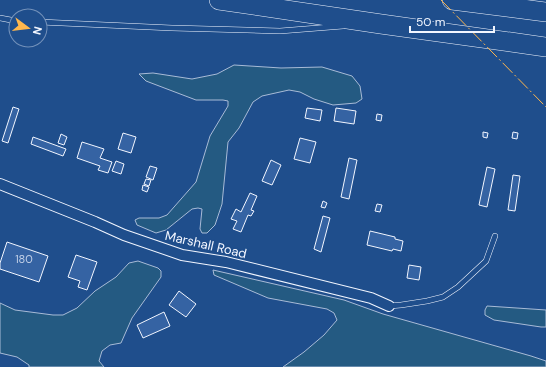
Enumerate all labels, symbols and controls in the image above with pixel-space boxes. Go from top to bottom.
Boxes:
north arrow [8,8,48,48]
scale bar [410,8,494,34]
text: 50 m [416,14,445,30]
text: N [30,25,45,36]
street label: Marshall Road [163,227,248,262]
house number: 180 [15,252,33,266]

